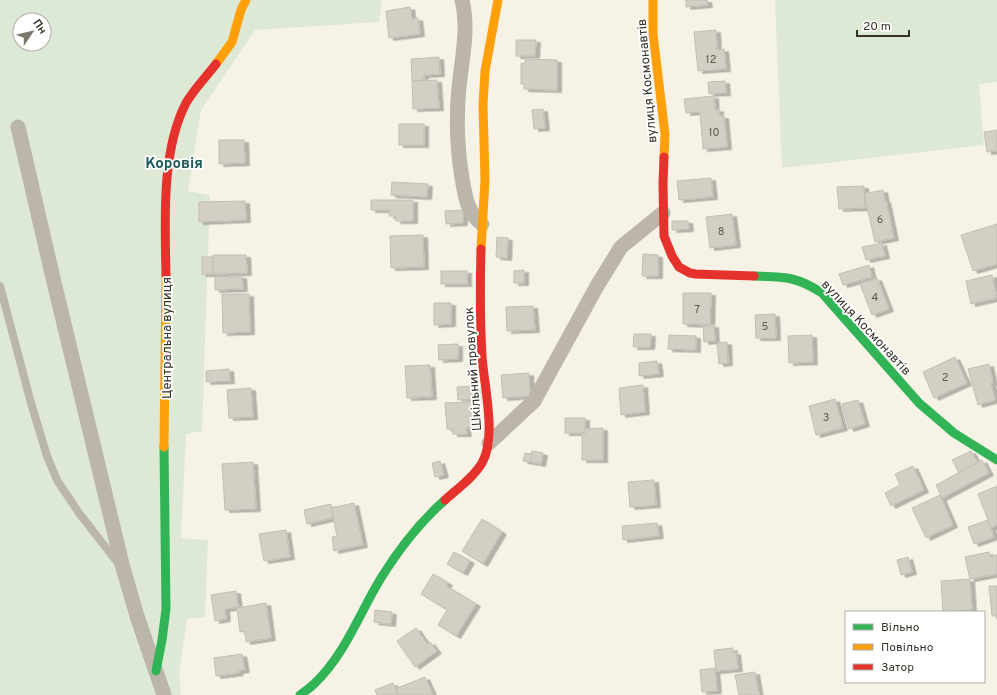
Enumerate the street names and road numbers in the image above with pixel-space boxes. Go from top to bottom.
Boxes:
street label: вулиця Космонавтів [635,18,661,144]
street label: Центральна вулиця [160,277,176,399]
street label: вулиця Космонавтів [817,277,914,379]
street label: Шкільний провулок [462,306,486,431]

